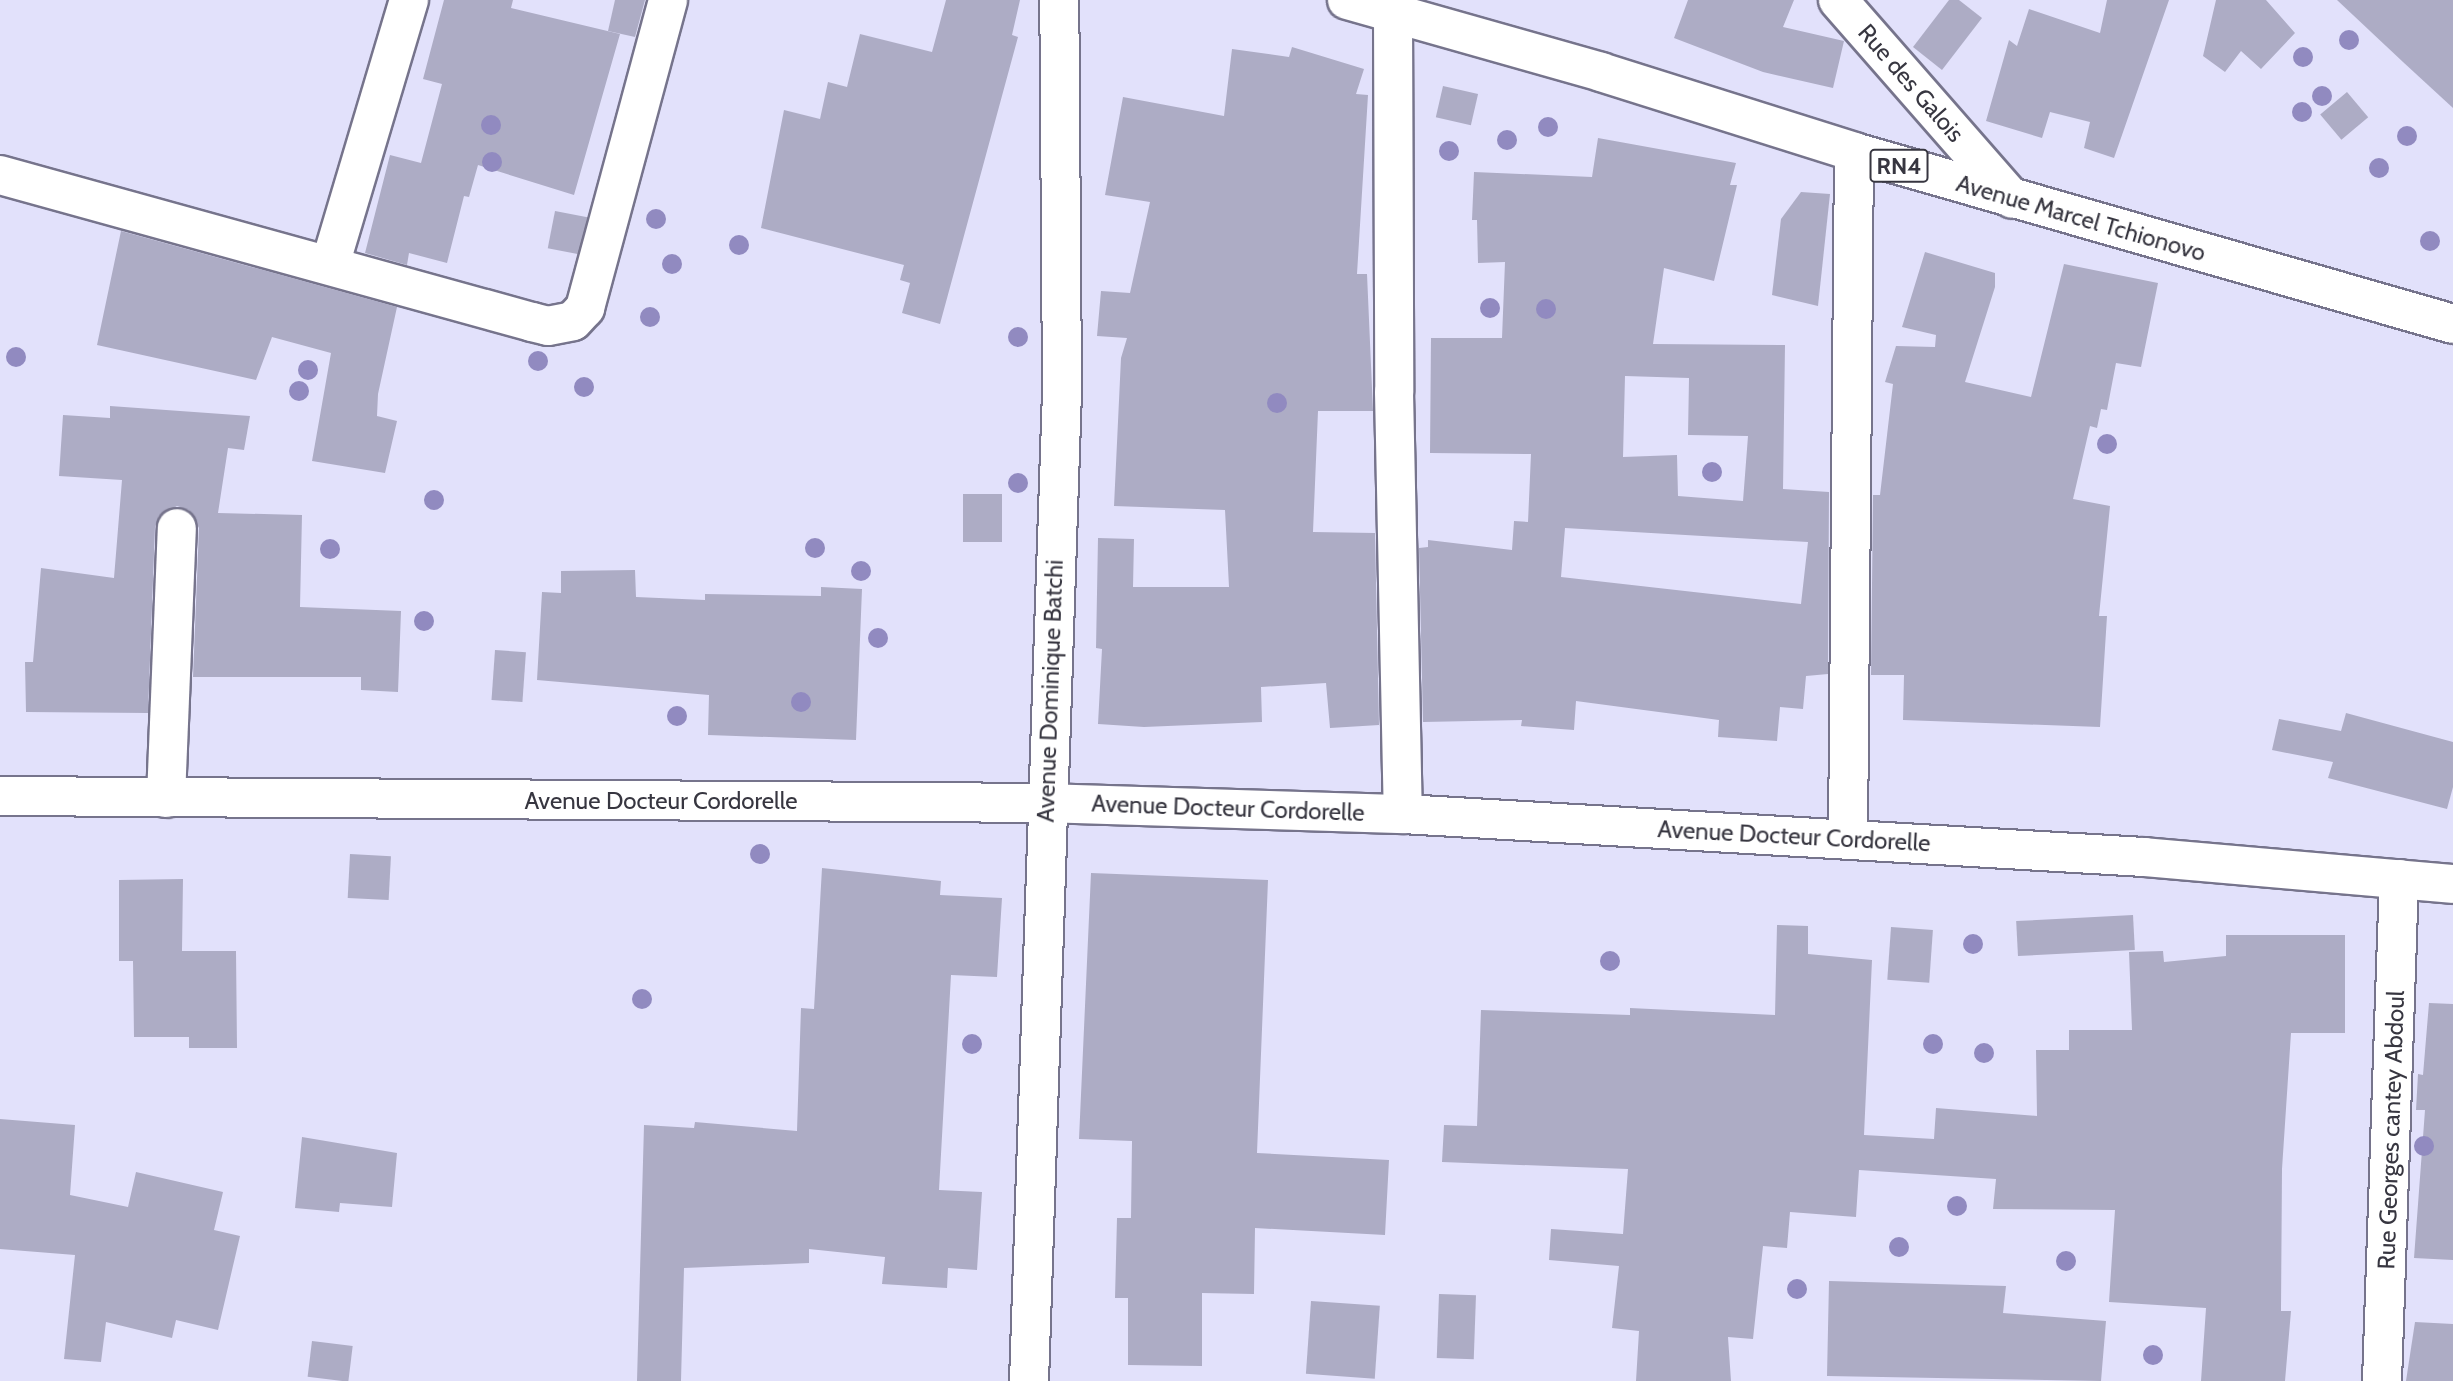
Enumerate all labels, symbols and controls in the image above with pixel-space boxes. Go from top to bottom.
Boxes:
street label: Rue des Galois [1852,18,1970,148]
road number: RN4 [1869,146,1929,186]
street label: Avenue Marcel Tchionovo [1953,169,2209,267]
street label: Avenue Dominique Batchi [1031,559,1069,823]
street label: Avenue Docteur Cordorelle [524,787,798,815]
street label: Avenue Docteur Cordorelle [1091,789,1365,827]
street label: Avenue Docteur Cordorelle [1657,814,1931,858]
street label: Rue Georges cantey Abdoul [2372,990,2410,1270]

